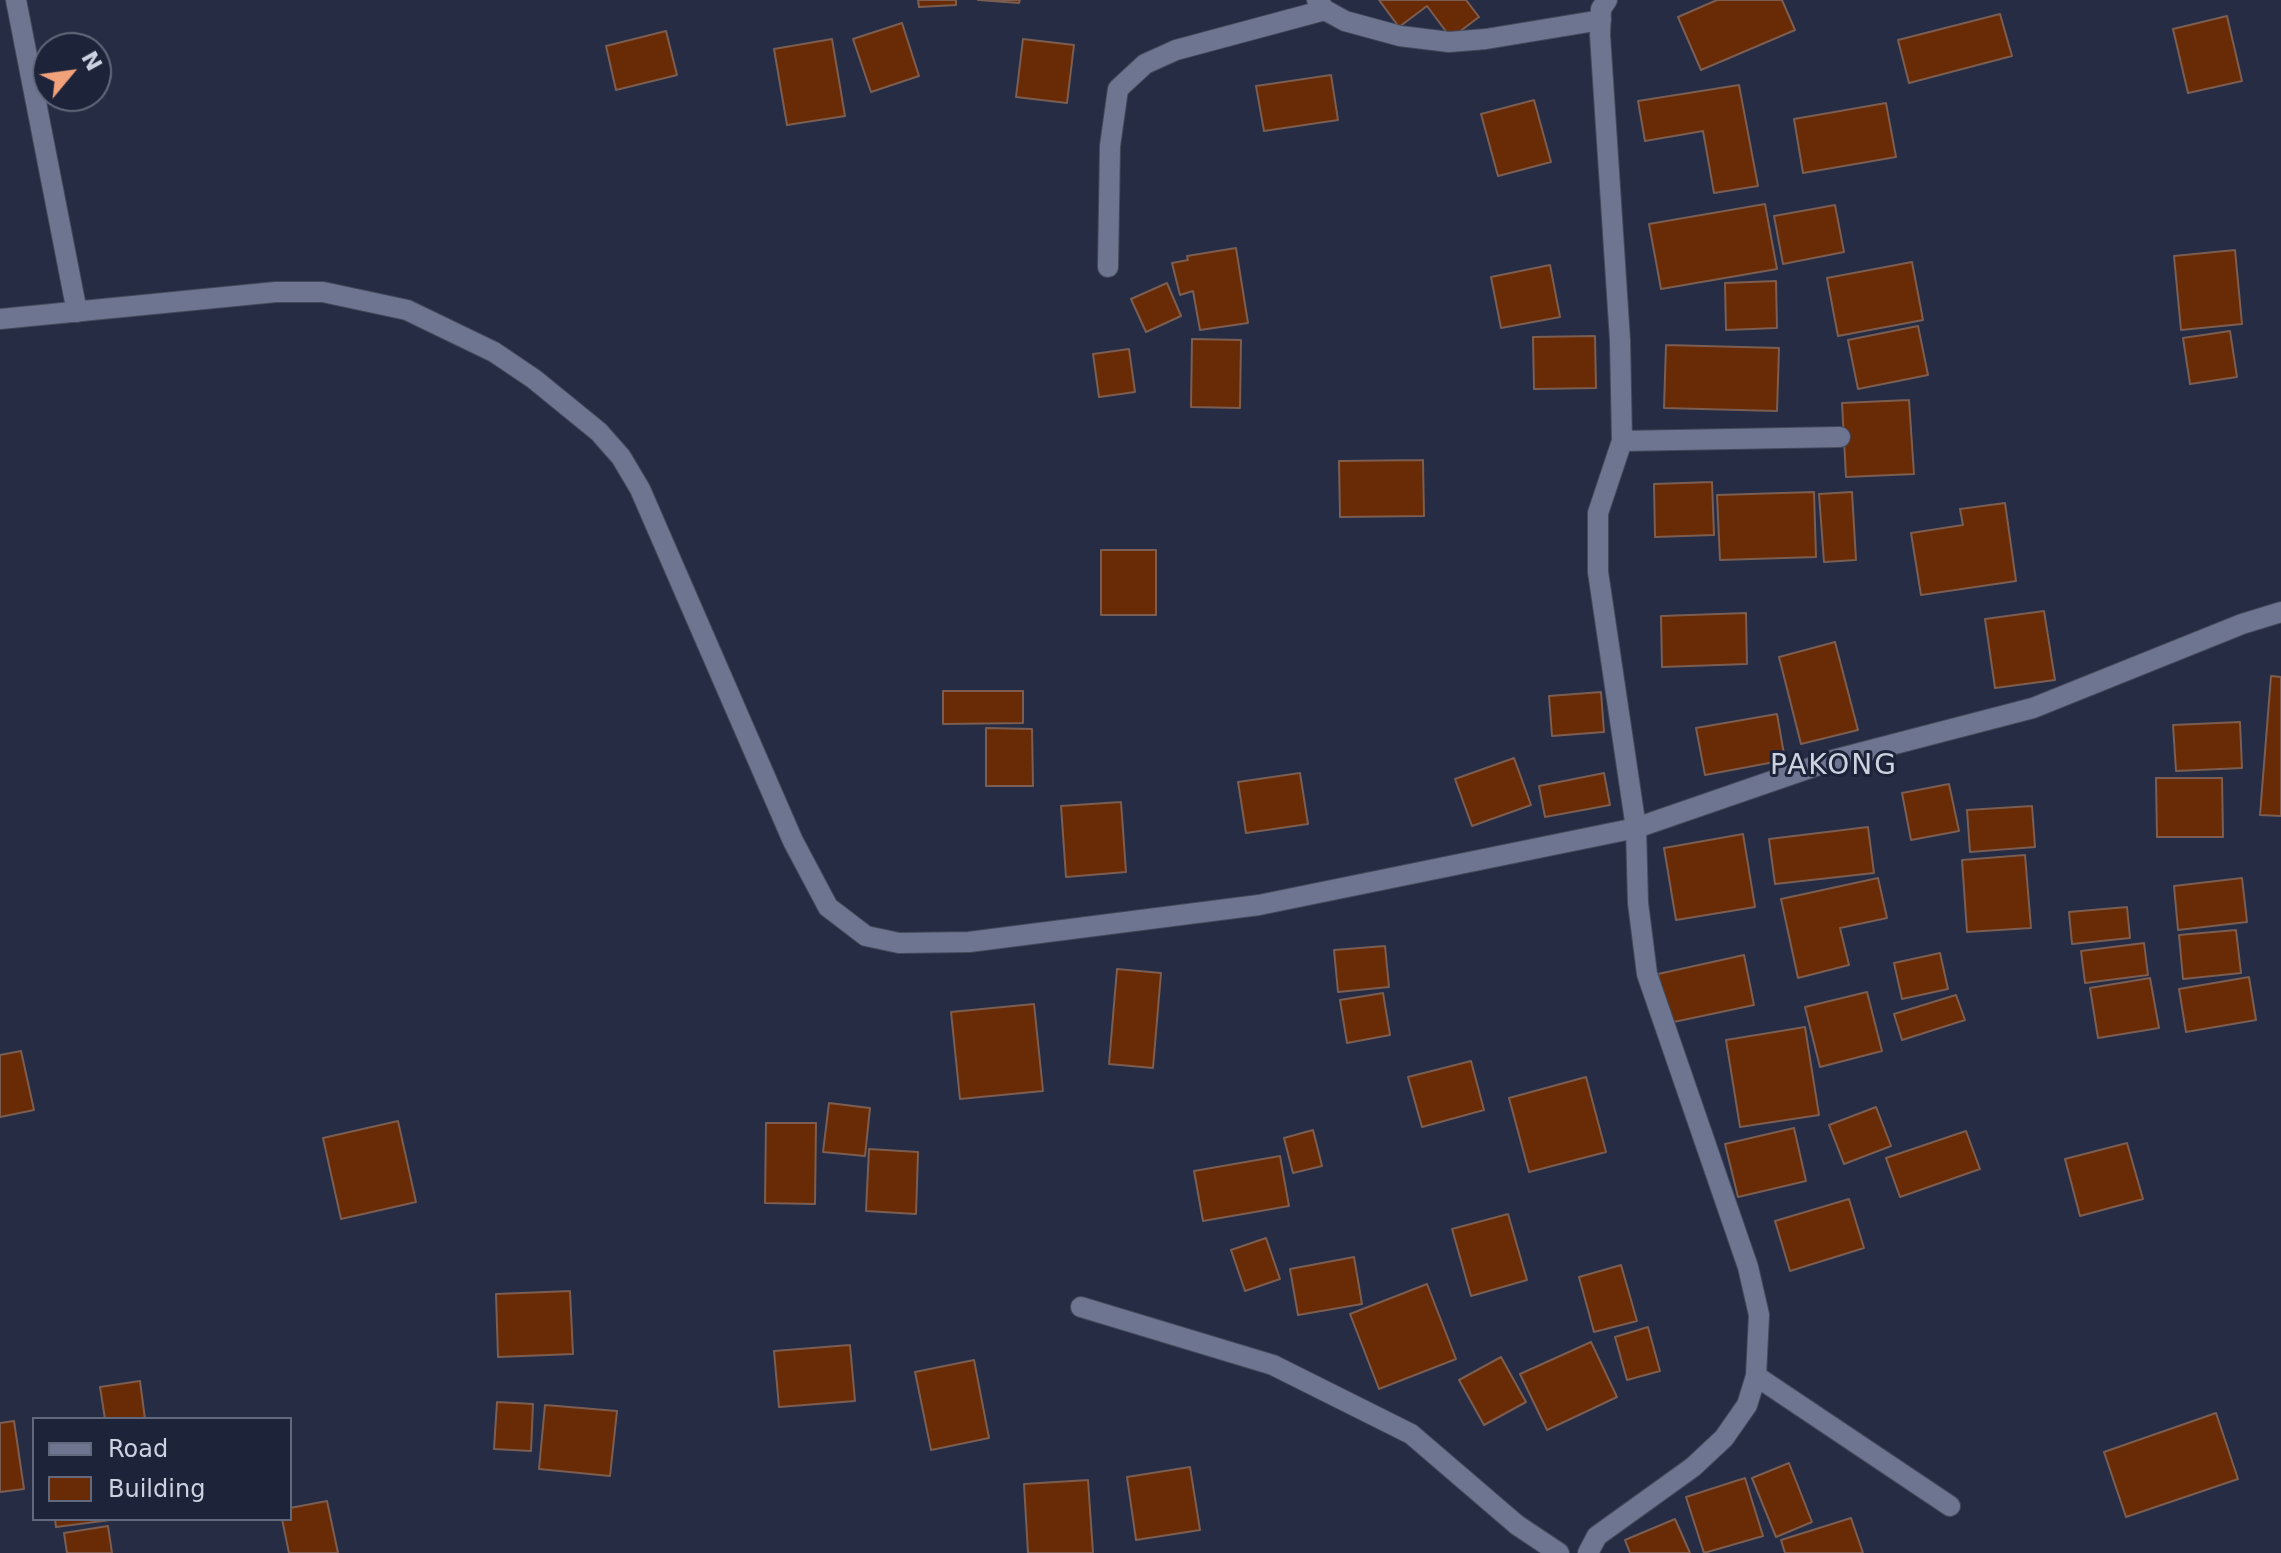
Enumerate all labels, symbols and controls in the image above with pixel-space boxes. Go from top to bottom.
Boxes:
north arrow [32,32,112,112]
text: N [76,47,107,75]
district label: PAKONG [1770,750,1898,784]
legend [32,1417,292,1521]
text: Road [108,1435,168,1463]
text: Building [108,1475,205,1503]

